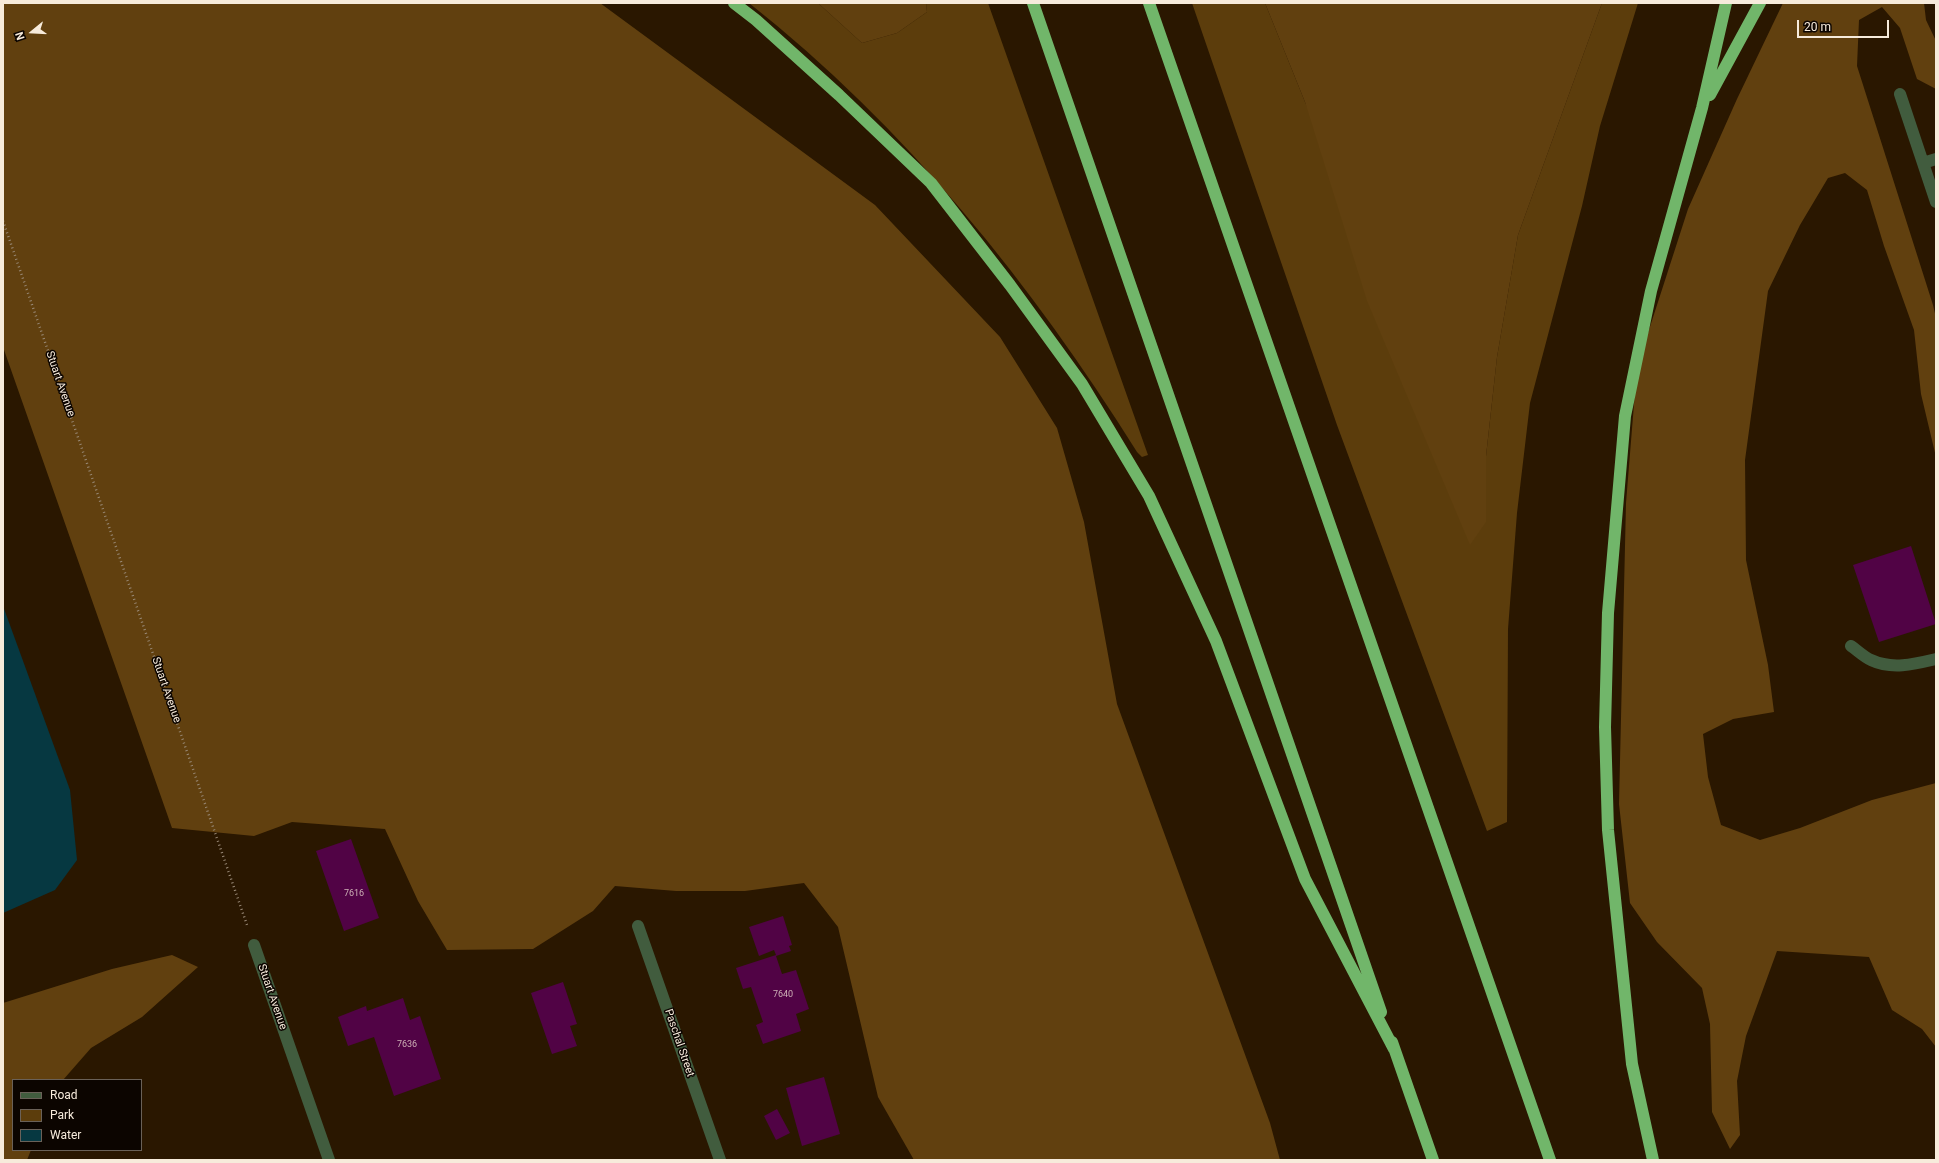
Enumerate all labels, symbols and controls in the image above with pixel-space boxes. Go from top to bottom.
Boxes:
north arrow [12,12,52,52]
scale bar [1799,12,1891,38]
text: 20 m [1804,20,1831,34]
text: N [13,30,27,42]
street label: Stuart Avenue [43,349,77,419]
street label: Stuart Avenue [149,655,183,725]
house number: 7616 [344,889,364,899]
street label: Stuart Avenue [255,962,289,1032]
house number: 7640 [773,990,793,1000]
street label: Paschal Street [661,1007,697,1079]
house number: 7636 [397,1040,417,1050]
legend [12,1079,142,1151]
text: Road [50,1088,78,1102]
text: Park [50,1108,74,1122]
text: Water [50,1128,81,1142]

